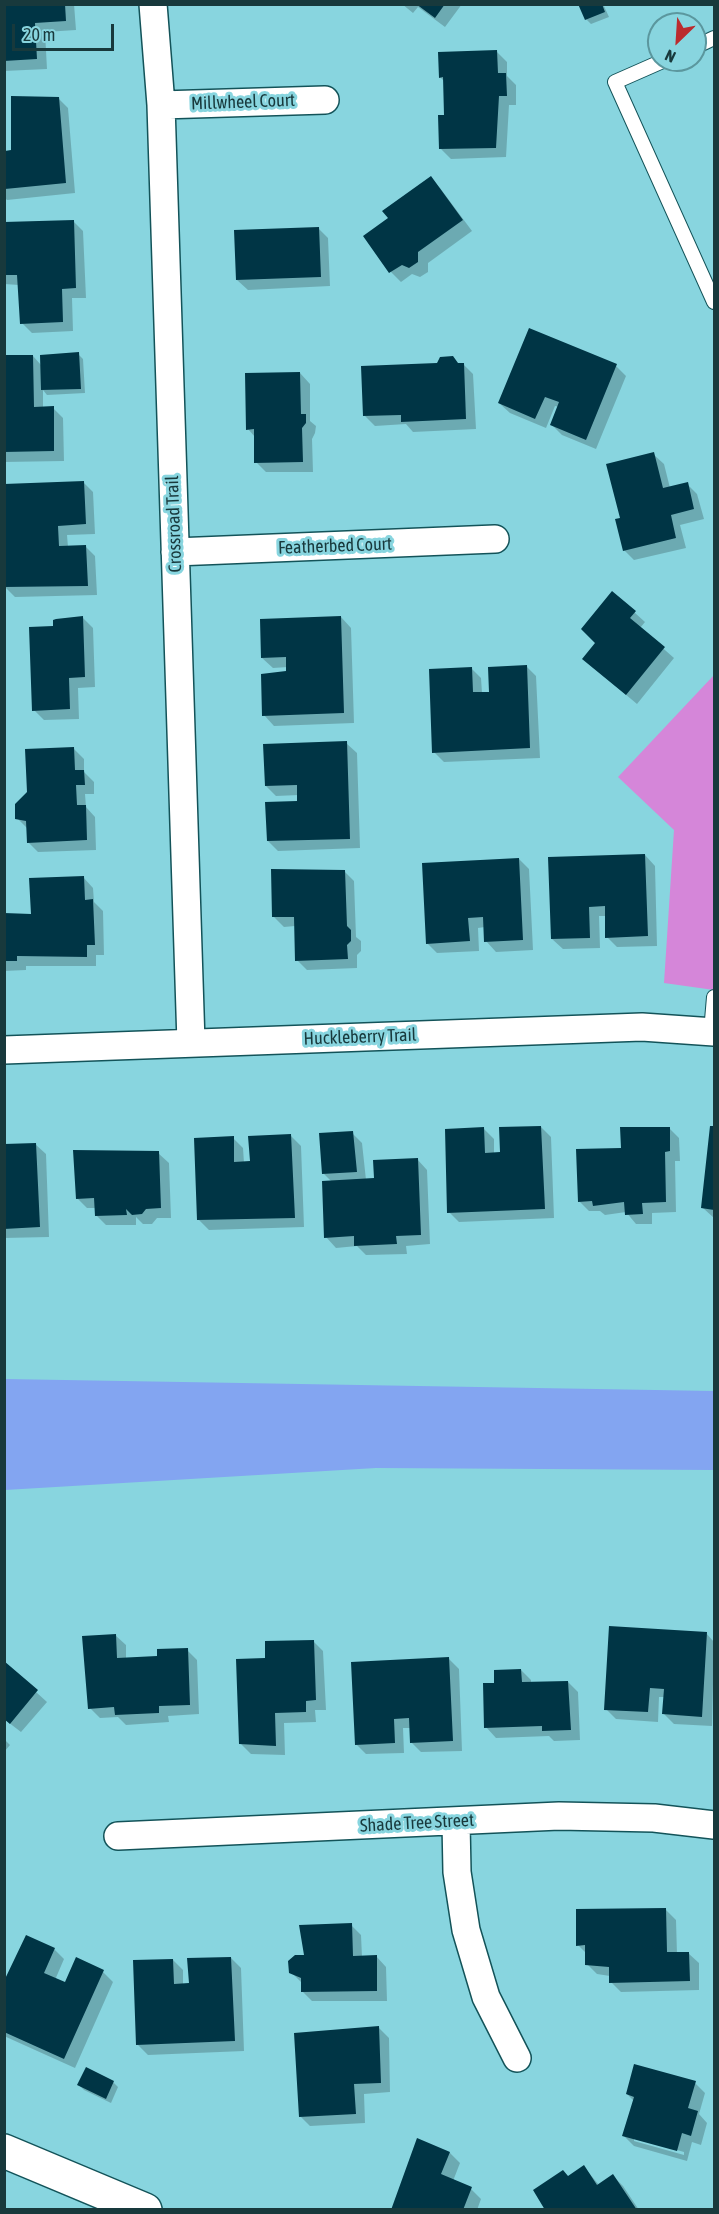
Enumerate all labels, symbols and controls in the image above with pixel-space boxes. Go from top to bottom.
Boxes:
scale bar [15,12,117,50]
north arrow [647,12,707,72]
text: 20 m [23,24,55,45]
text: N [662,46,678,67]
street label: Millwheel Court [191,89,295,115]
street label: Crossroad Trail [162,475,186,573]
street label: Featherbed Court [278,533,392,559]
street label: Huckleberry Trail [303,1024,417,1050]
street label: Shade Tree Street [359,1809,475,1837]

